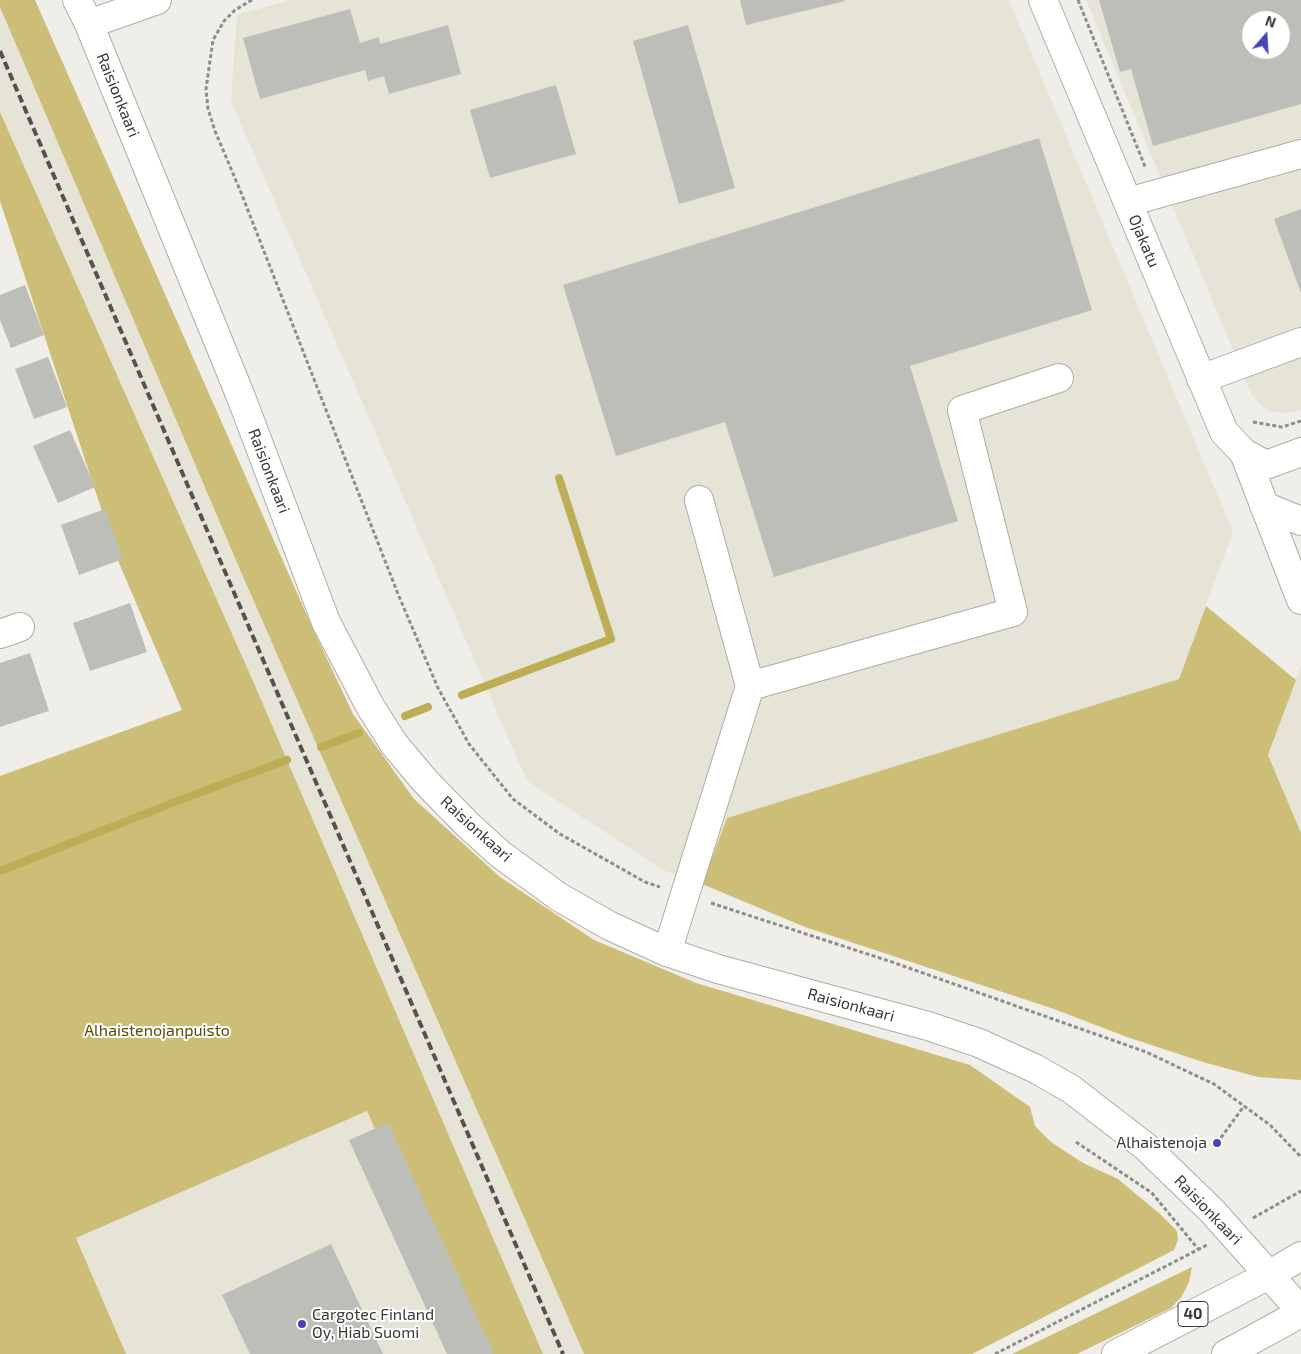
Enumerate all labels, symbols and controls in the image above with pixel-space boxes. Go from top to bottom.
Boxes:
north arrow [1241,10,1291,60]
text: N [1263,12,1278,31]
street label: Raisionkaari [92,50,144,140]
street label: Ojakatu [1124,212,1164,270]
street label: Raisionkaari [244,426,294,516]
street label: Raisionkaari [436,792,516,866]
street label: Raisionkaari [805,984,897,1026]
park label: Alhaistenojanpuisto [84,1021,230,1041]
place label: Alhaistenoja [1116,1133,1207,1153]
marker: Alhaistenoja [1211,1137,1223,1149]
street label: Raisionkaari [1170,1171,1246,1249]
road number: 40 [1178,1302,1208,1326]
place label: Cargotec Finland Oy, Hiab Suomi [312,1305,434,1343]
marker: Cargotec Finland Oy, Hiab Suomi [296,1318,308,1330]

